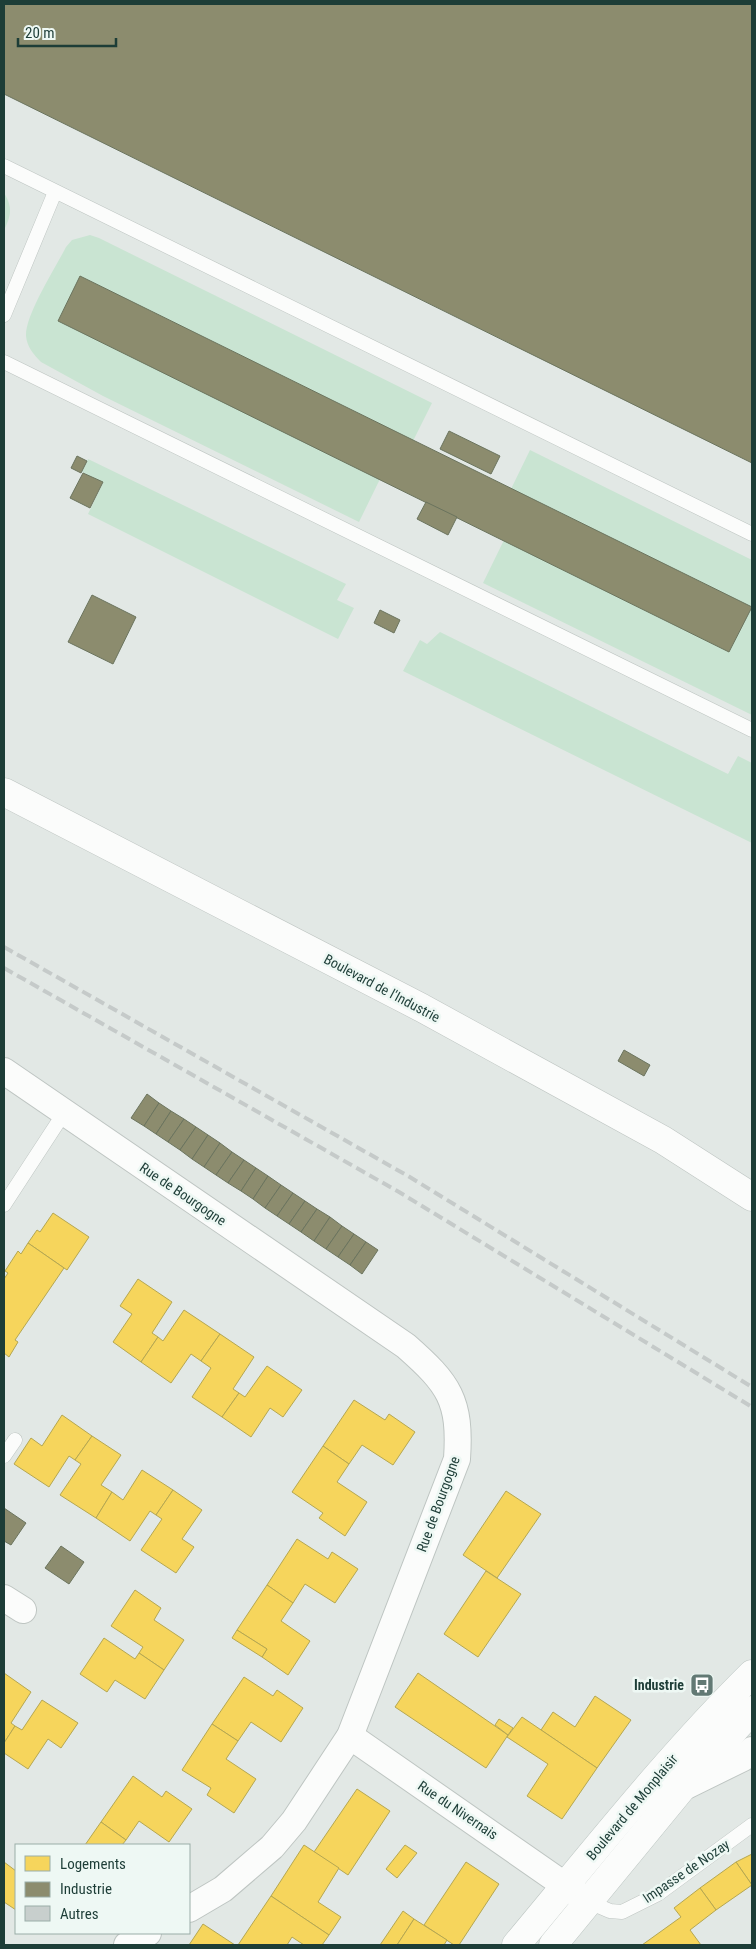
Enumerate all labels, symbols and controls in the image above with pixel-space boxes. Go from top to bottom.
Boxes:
scale bar [18,15,115,47]
text: 20 m [25,24,55,42]
street label: Boulevard de l'Industrie [321,951,443,1026]
street label: Rue de Bourgogne [137,1159,229,1229]
street label: Rue de Bourgogne [413,1454,463,1554]
bus stop icon: Industrie [689,1672,715,1698]
place label: Industrie [634,1677,684,1693]
street label: Boulevard de Monplaisir [583,1751,681,1863]
street label: Rue du Nivernais [415,1777,501,1843]
street label: Impasse de Nozay [640,1836,733,1906]
legend [15,1844,190,1934]
text: Logements [60,1855,126,1873]
text: Industrie [60,1880,112,1898]
text: Autres [60,1905,99,1923]

